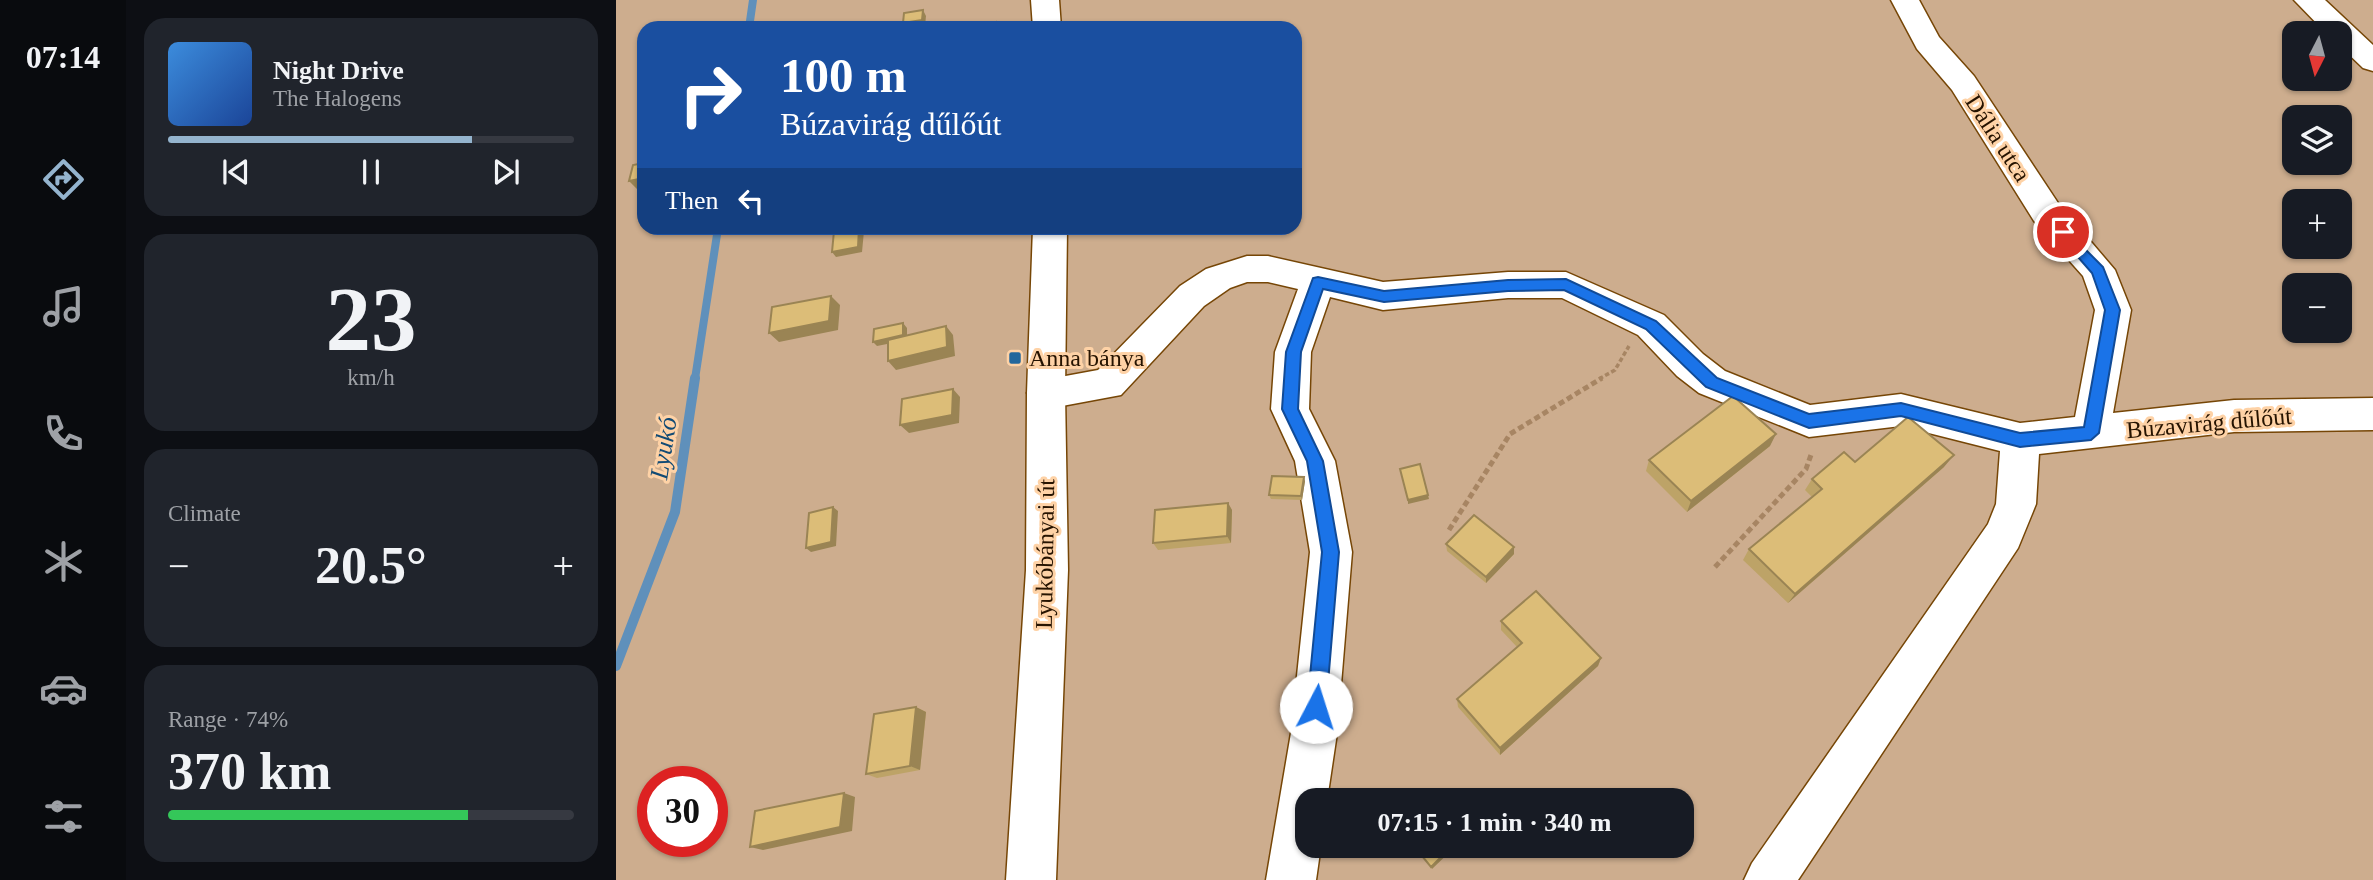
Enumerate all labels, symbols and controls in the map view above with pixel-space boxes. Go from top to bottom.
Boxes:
north arrow [2282,21,2352,91]
map controls [2282,21,2352,343]
text: 07:14 [26,39,100,75]
text: 100 m [780,48,907,103]
icon: right [665,49,756,140]
text: Night Drive [273,56,404,85]
text: The Halogens [273,86,401,111]
street label: Dália utca [1960,90,2036,186]
button: layers [2282,105,2352,175]
text: Búzavirág dűlőút [780,106,1001,142]
icon: previous [217,153,255,191]
icon: pause [352,153,390,191]
icon: next [487,153,525,191]
icon: directions [39,155,88,204]
icon: left [732,182,770,220]
text: Then [665,186,718,215]
button: + [2282,189,2352,259]
pin [2033,202,2093,262]
icon: arrive [2044,213,2082,251]
text: 23 [326,269,417,370]
button: − [2282,273,2352,343]
icon: music [39,282,88,331]
place label: Anna bánya [1029,345,1145,371]
marker: Anna bánya [1007,350,1023,366]
text: km/h [347,365,395,390]
street label: Búzavirág dűlőút [2125,403,2293,443]
icon: phone [39,409,88,458]
water label: Lyukó [644,415,683,482]
street label: Lyukóbányai út [1031,478,1059,629]
text: Climate [168,501,241,526]
icon: climate [39,537,88,586]
text: 20.5° [315,537,427,594]
text: − [168,545,189,587]
text: + [553,545,574,587]
icon: car [39,664,88,713]
position arrow [1279,670,1353,744]
text: Range · 74% [168,707,288,732]
text: 370 km [168,743,331,800]
speed limit sign: 30 [637,766,728,857]
icon: filters [39,792,88,841]
text: 07:15 · 1 min · 340 m [1378,808,1612,837]

